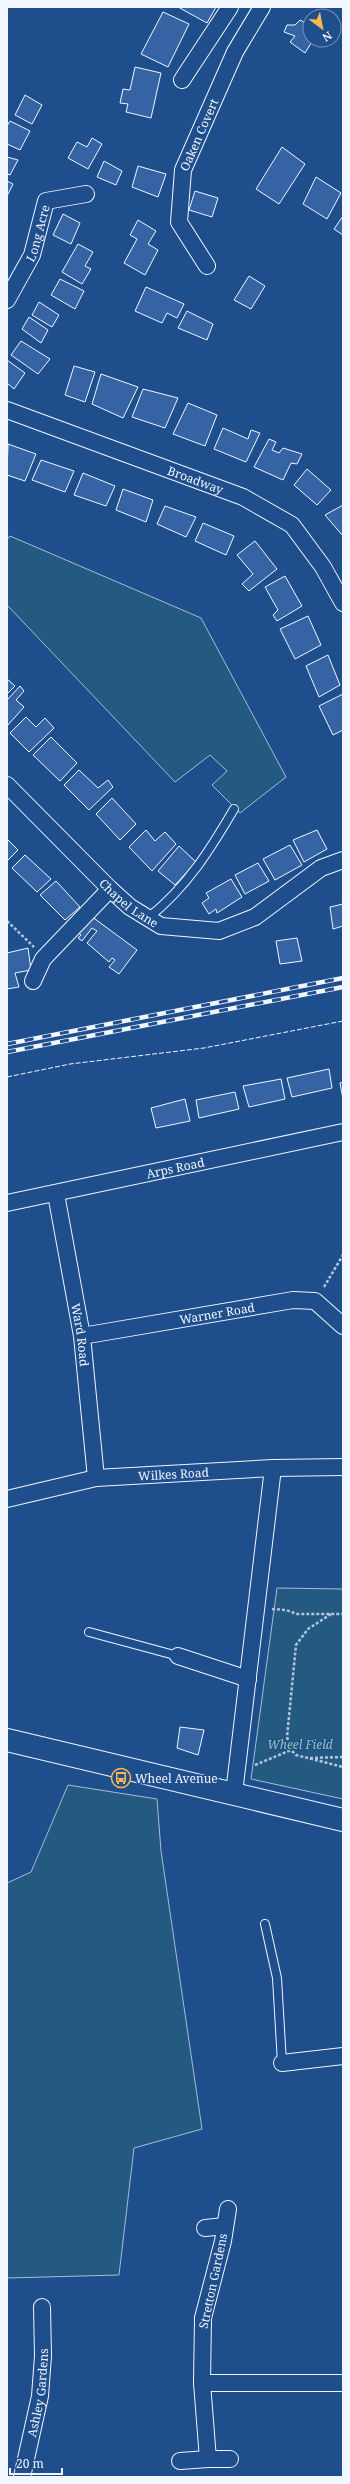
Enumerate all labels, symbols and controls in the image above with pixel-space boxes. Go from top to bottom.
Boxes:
north arrow [302,8,342,48]
text: N [320,28,335,46]
street label: Oaken Covert [175,96,222,173]
street label: Long Acre [21,203,53,265]
street label: Broadway [165,461,226,498]
street label: Chapel Lane [96,875,162,931]
street label: Arps Road [145,1153,207,1182]
street label: Warner Road [178,1298,257,1328]
street label: Ward Road [68,1302,94,1368]
street label: Wilkes Road [138,1463,210,1484]
park label: Wheel Field [267,1736,333,1753]
bus stop icon: Wheel Avenue [110,1767,132,1789]
place label: Wheel Avenue [135,1770,218,1787]
street label: Stretton Gardens [195,2232,231,2330]
street label: Ashley Gardens [23,2348,52,2439]
scale bar [10,2450,62,2476]
text: 20 m [16,2455,44,2472]

